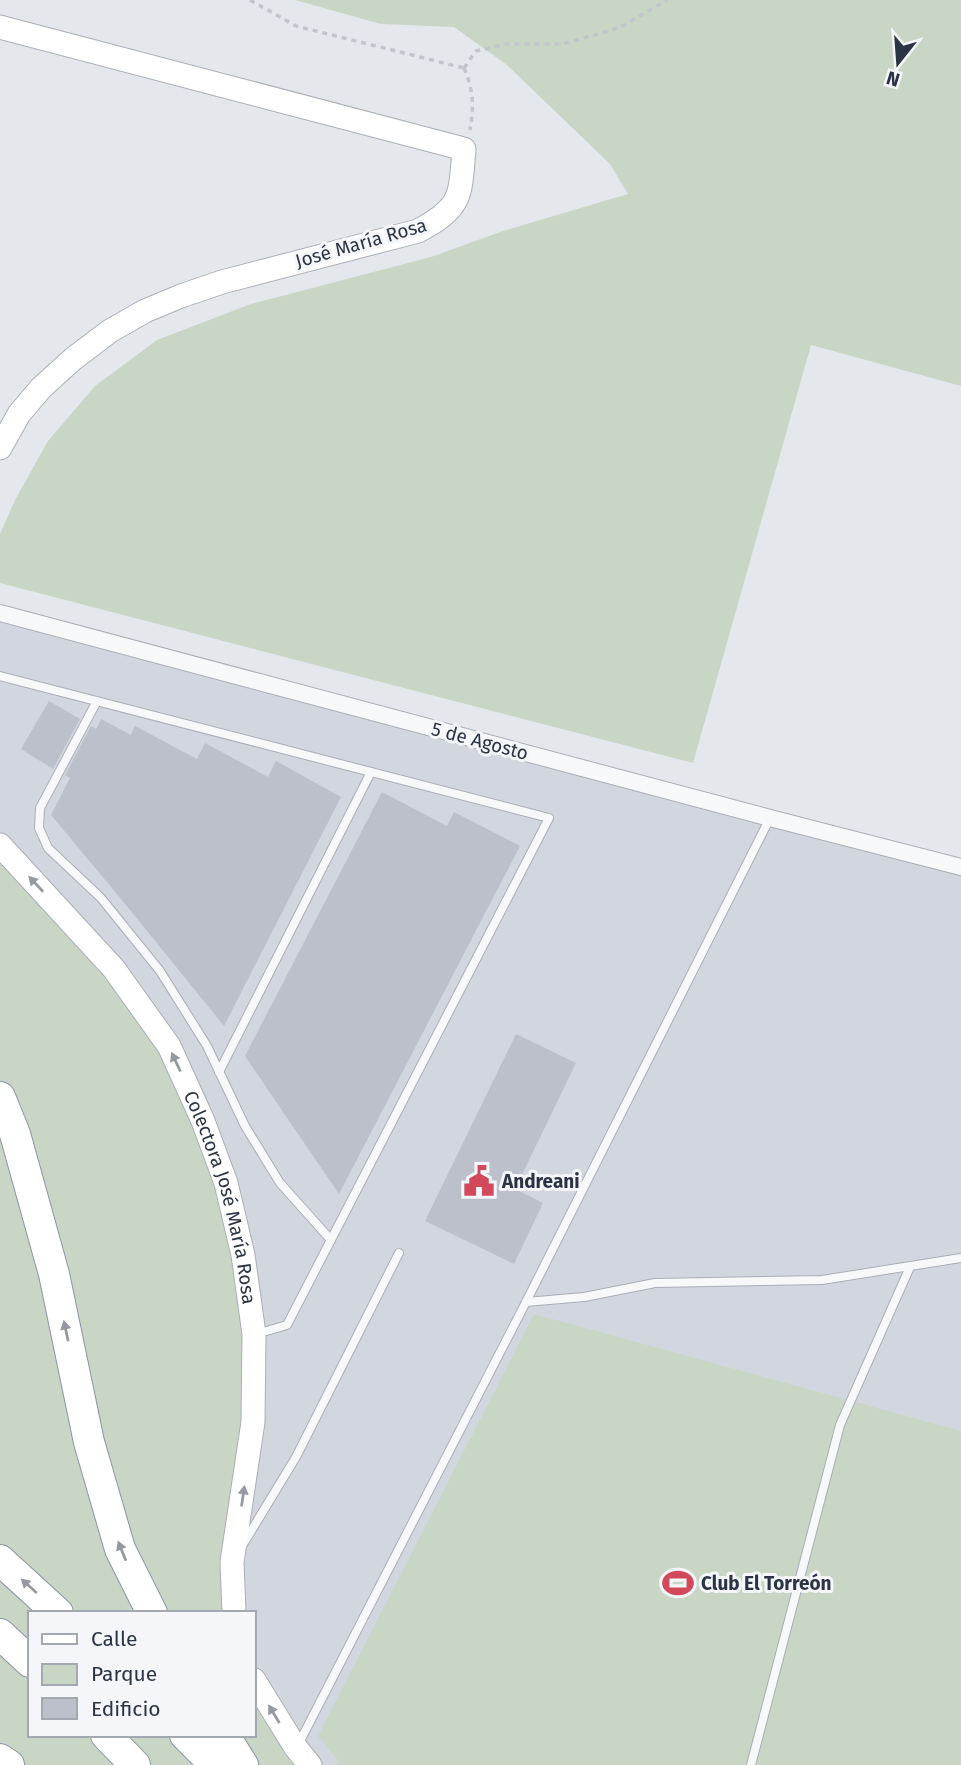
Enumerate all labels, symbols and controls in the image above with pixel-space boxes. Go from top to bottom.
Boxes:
north arrow [863,28,933,98]
text: N [884,66,903,92]
street label: José María Rosa [293,213,429,273]
street label: 5 de Agosto [429,717,531,765]
one-way arrow [28,875,44,893]
one-way arrow [170,1052,182,1072]
street label: Colectora José María Rosa [179,1087,261,1306]
public building icon: Andreani [462,1164,496,1198]
place label: Andreani [501,1170,580,1193]
one-way arrow [61,1320,72,1342]
one-way arrow [237,1485,248,1507]
one-way arrow [117,1541,128,1562]
sports icon: Club El Torreón [661,1566,695,1600]
place label: Club El Torreón [701,1572,832,1595]
one-way arrow [21,1579,38,1595]
legend [28,1611,256,1737]
text: Calle [91,1626,137,1652]
text: Parque [91,1661,157,1687]
text: Edificio [91,1696,161,1722]
one-way arrow [268,1705,281,1724]

